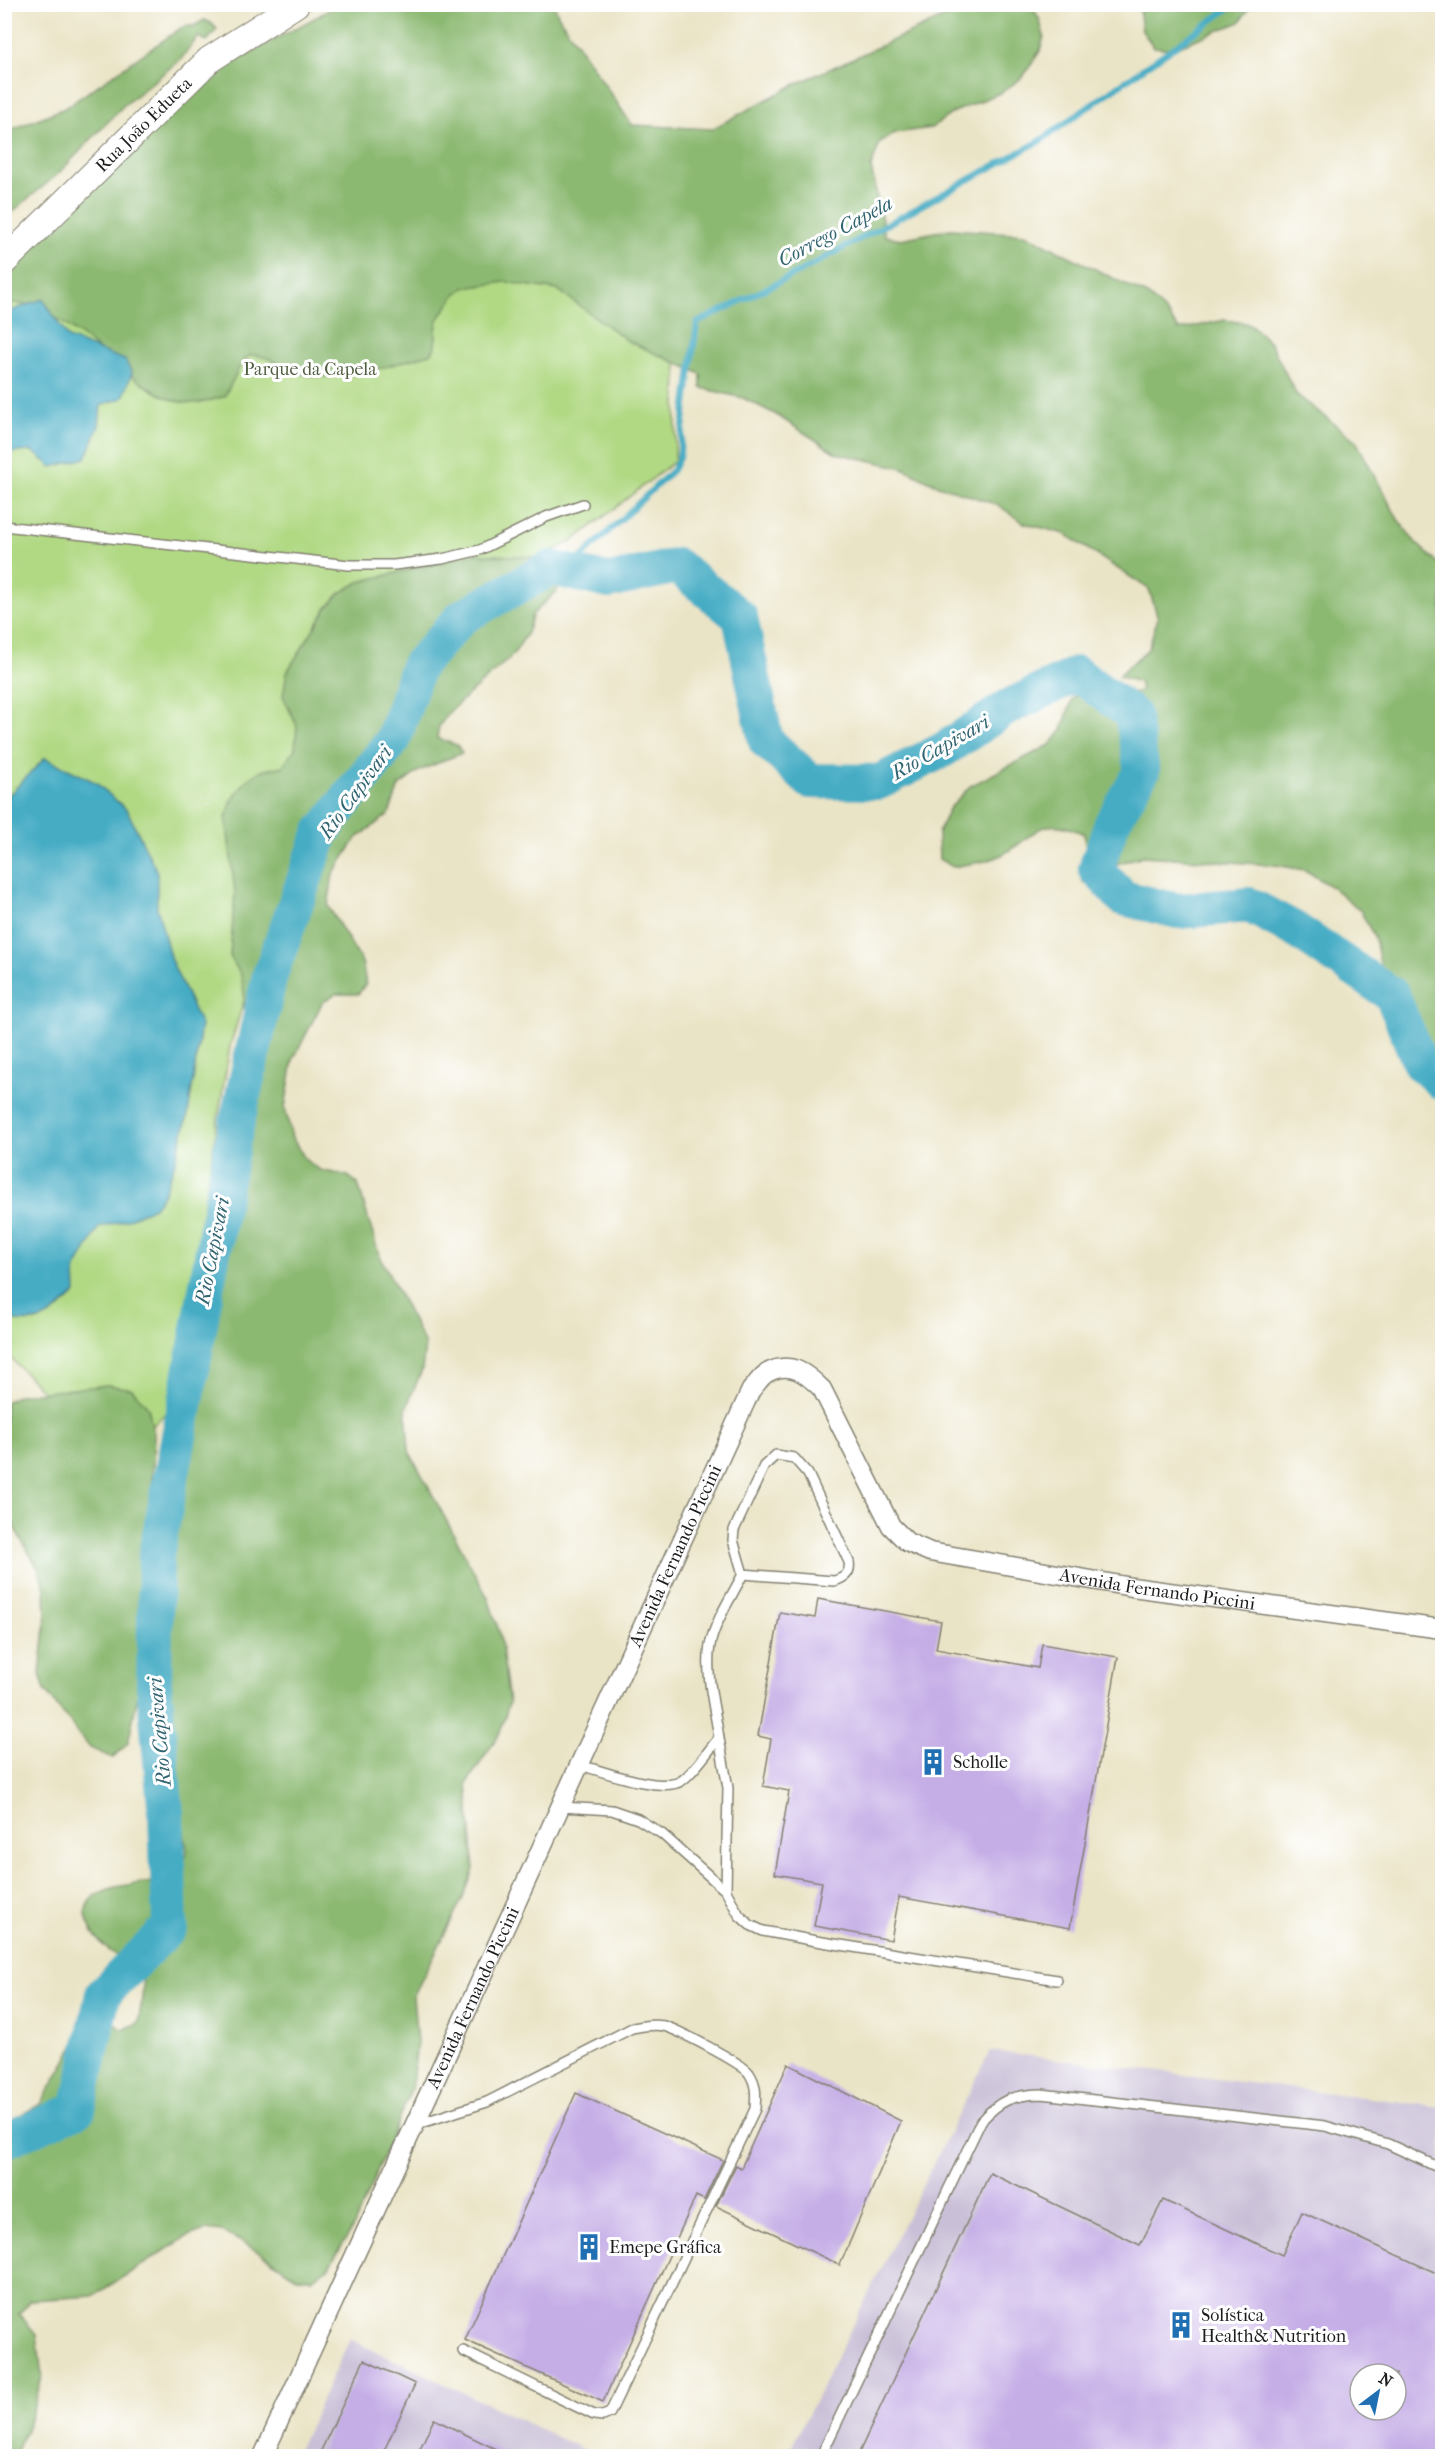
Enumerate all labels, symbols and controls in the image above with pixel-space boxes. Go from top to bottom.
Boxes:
street label: Rua João Edueta [92,72,197,177]
water label: Corrego Capela [774,192,896,271]
park label: Parque da Capela [243,359,377,380]
water label: Rio Capivari [886,710,994,786]
water label: Rio Capivari [313,740,397,845]
water label: Rio Capivari [190,1194,234,1309]
street label: Avenida Fernando Piccini [624,1461,727,1651]
street label: Avenida Fernando Piccini [1057,1564,1257,1615]
water label: Rio Capivari [143,1675,176,1789]
building icon: Scholle [918,1747,948,1777]
place label: Scholle [953,1752,1008,1773]
street label: Avenida Fernando Piccini [422,1903,524,2093]
building icon: Emepe Gráfica [574,2232,604,2262]
place label: Emepe Gráfica [609,2237,722,2258]
place label: Solística Health& Nutrition [1201,2305,1347,2347]
building icon: Solística Health& Nutrition [1166,2310,1196,2340]
north arrow [1348,2362,1408,2422]
text: N [1376,2368,1397,2391]

